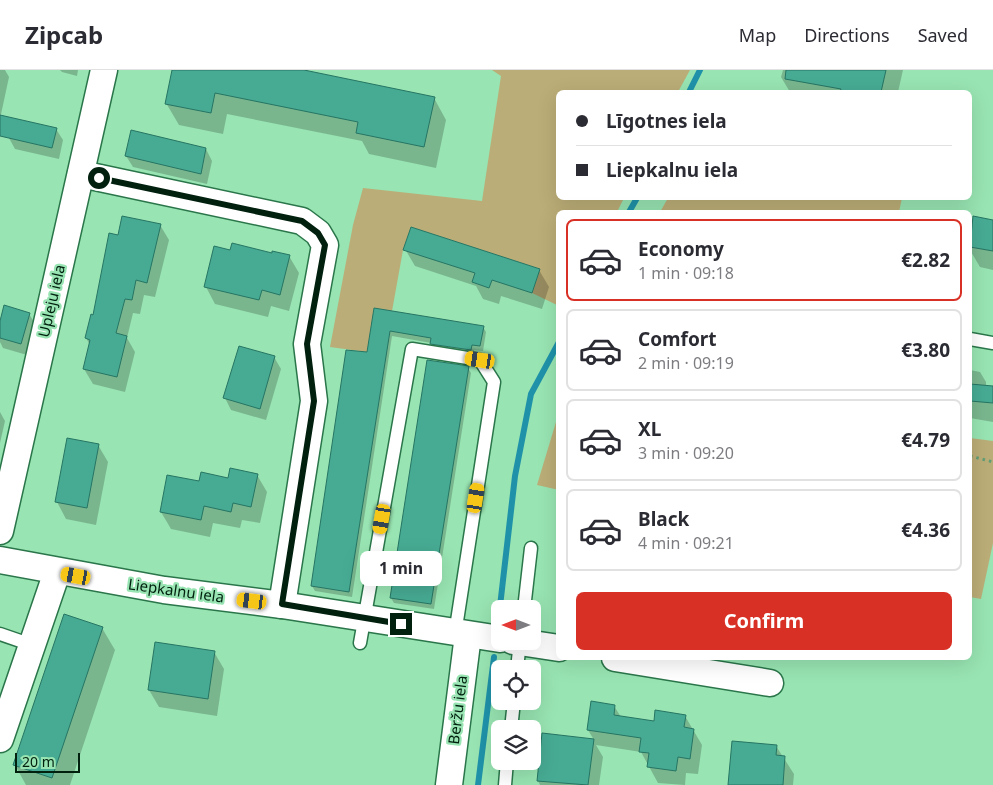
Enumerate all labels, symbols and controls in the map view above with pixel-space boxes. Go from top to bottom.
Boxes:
text: Zipcab [25,18,103,51]
text: Map [739,23,776,47]
text: Directions [804,23,890,47]
text: Saved [918,23,968,47]
text: Līgotnes iela [606,108,727,134]
text: Liepkalnu iela [606,157,738,183]
route start [88,167,110,189]
text: Economy [638,236,724,262]
icon: car [578,238,623,283]
text: €2.82 [901,247,950,273]
street label: Upleju iela [33,262,69,339]
text: 1 min · 09:18 [638,262,734,284]
text: Comfort [638,326,717,352]
icon: car [578,328,623,373]
text: €3.80 [901,337,950,363]
car [464,350,495,370]
text: 2 min · 09:19 [638,352,734,374]
text: XL [638,416,661,442]
icon: car [578,418,623,463]
text: €4.79 [901,427,950,453]
text: 3 min · 09:20 [638,442,734,464]
car [466,482,485,514]
car [372,503,391,535]
text: Black [638,506,689,532]
icon: car [578,508,623,553]
text: €4.36 [901,517,950,543]
text: 4 min · 09:21 [638,532,734,554]
callout: 1 min [360,552,442,586]
text: 1 min [379,557,423,579]
car [59,566,92,586]
street label: Liepkalnu iela [127,573,225,607]
car [236,592,267,610]
button: Confirm [576,592,952,650]
north arrow [491,600,541,650]
map controls [491,600,541,770]
route end [390,613,412,635]
button: locate [491,660,541,710]
street label: Beržu iela [443,674,471,745]
button: layers [491,720,541,770]
scale bar [15,750,80,773]
text: 20 m [22,752,55,771]

